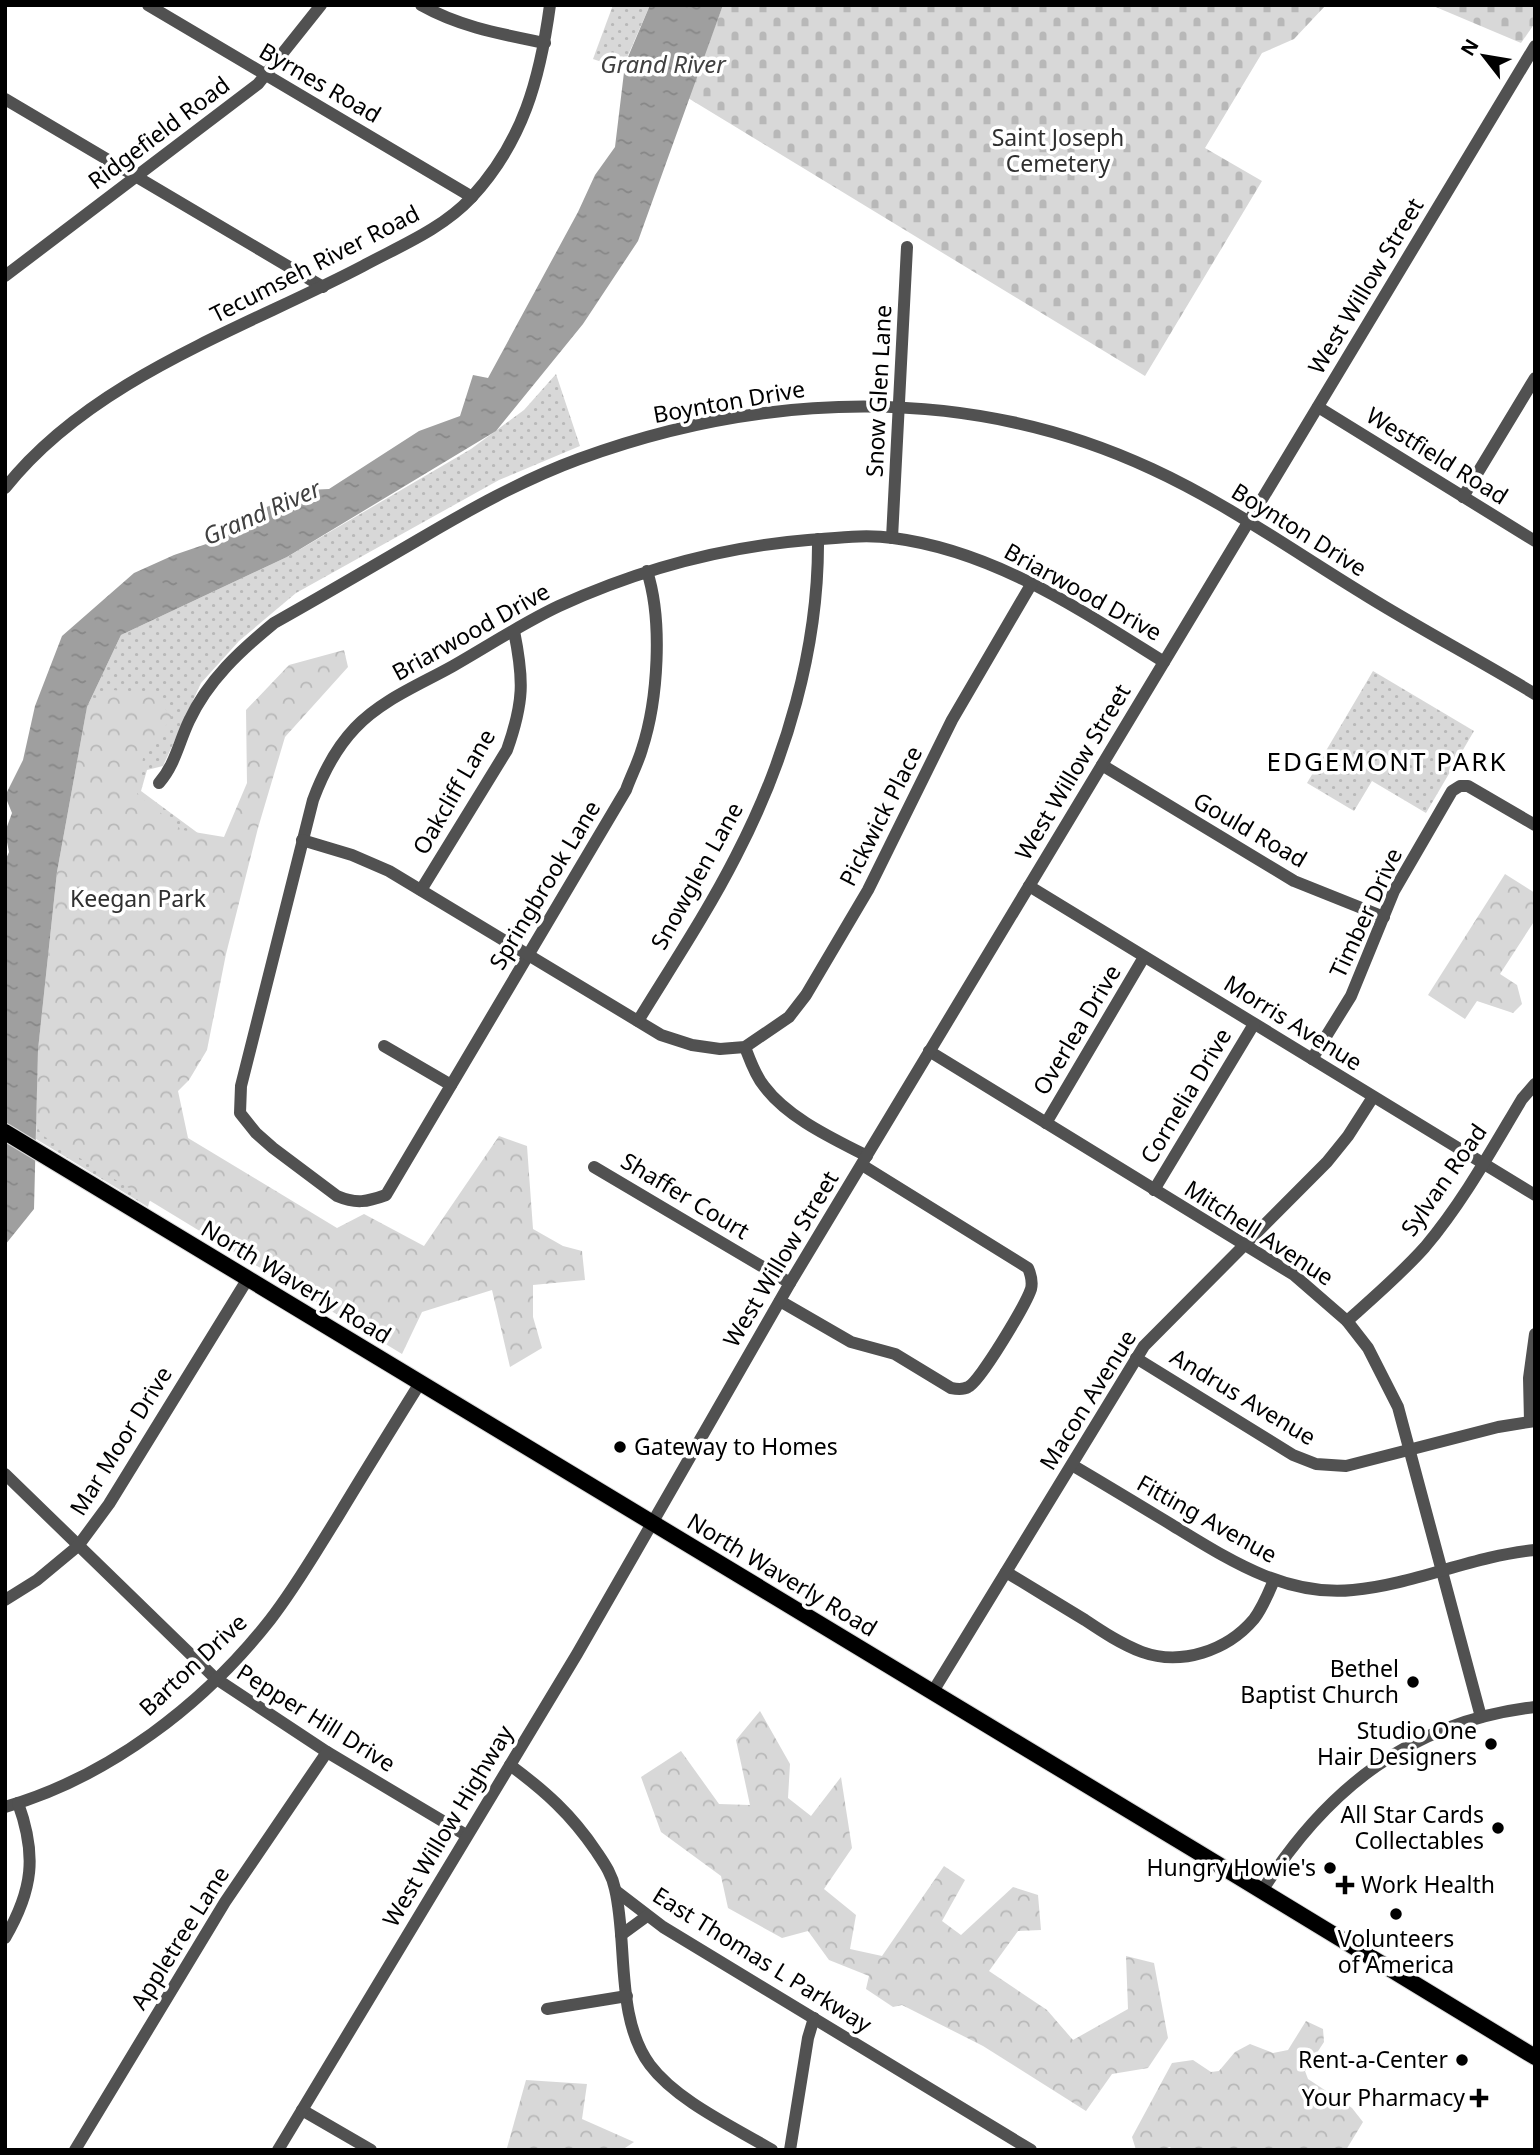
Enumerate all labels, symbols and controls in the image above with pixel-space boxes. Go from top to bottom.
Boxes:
north arrow [1449,21,1519,91]
street label: Byrnes Road [254,34,387,130]
text: N [1454,34,1485,61]
water label: Grand River [600,47,727,80]
street label: Ridgefield Road [81,68,236,196]
park label: Saint Joseph Cemetery [992,121,1124,179]
street label: West Willow Street [1300,191,1430,379]
street label: Tecumseh River Road [204,196,425,330]
street label: Snow Glen Lane [858,304,898,478]
street label: Boynton Drive [650,372,807,430]
street label: Westfield Road [1361,399,1514,511]
water label: Grand River [197,470,327,552]
street label: Boynton Drive [1226,475,1373,583]
street label: Briarwood Drive [999,535,1168,648]
street label: Briarwood Drive [386,575,555,688]
street label: West Willow Street [1007,677,1137,865]
street label: Oakcliff Lane [404,723,502,860]
street label: Pickwick Place [831,740,929,891]
district label: EDGEMONT PARK [1267,743,1508,779]
street label: Gould Road [1188,784,1313,875]
street label: Springbrook Lane [481,794,607,975]
street label: Snowglen Lane [642,796,750,955]
street label: Timber Drive [1321,843,1409,983]
park label: Keegan Park [70,882,207,914]
street label: Overlea Drive [1025,958,1128,1101]
street label: Morris Avenue [1218,967,1369,1077]
street label: Cornelia Drive [1132,1022,1238,1169]
street label: Sylvan Road [1393,1117,1494,1242]
street label: Shaffer Court [615,1144,756,1246]
street label: West Willow Street [715,1164,845,1352]
street label: Mitchell Avenue [1179,1172,1340,1292]
street label: North Waverly Road [196,1212,397,1351]
street label: Macon Avenue [1031,1323,1143,1476]
street label: Andrus Avenue [1165,1340,1322,1452]
street label: Mar Moor Drive [61,1360,179,1521]
place label: Gateway to Homes [634,1430,838,1462]
marker: Gateway to Homes [612,1439,628,1455]
street label: Fitting Avenue [1132,1466,1283,1570]
street label: North Waverly Road [682,1505,883,1644]
street label: Barton Drive [131,1606,253,1723]
place label: Bethel Baptist Church [1240,1652,1399,1710]
street label: Pepper Hill Drive [231,1656,402,1779]
marker: Bethel Baptist Church [1405,1674,1421,1690]
place label: Studio One Hair Designers [1317,1714,1477,1772]
street label: West Willow Highway [374,1718,520,1932]
marker: Studio One Hair Designers [1483,1736,1499,1752]
place label: All Star Cards Collectables [1341,1798,1484,1856]
marker: All Star Cards Collectables [1490,1820,1506,1836]
place label: Hungry Howie's [1146,1851,1316,1883]
street label: Appletree Lane [122,1860,236,2015]
marker: Hungry Howie's [1322,1860,1338,1876]
place label: Work Health [1361,1868,1495,1900]
marker: Work Health [1335,1875,1355,1895]
street label: East Thomas L Parkway [647,1879,878,2040]
marker: Volunteers of America [1388,1906,1404,1922]
place label: Volunteers of America [1338,1922,1454,1980]
place label: Rent-a-Center [1298,2043,1448,2075]
marker: Rent-a-Center [1454,2052,1470,2068]
place label: Your Pharmacy [1302,2081,1465,2113]
marker: Your Pharmacy [1471,2090,1487,2106]

